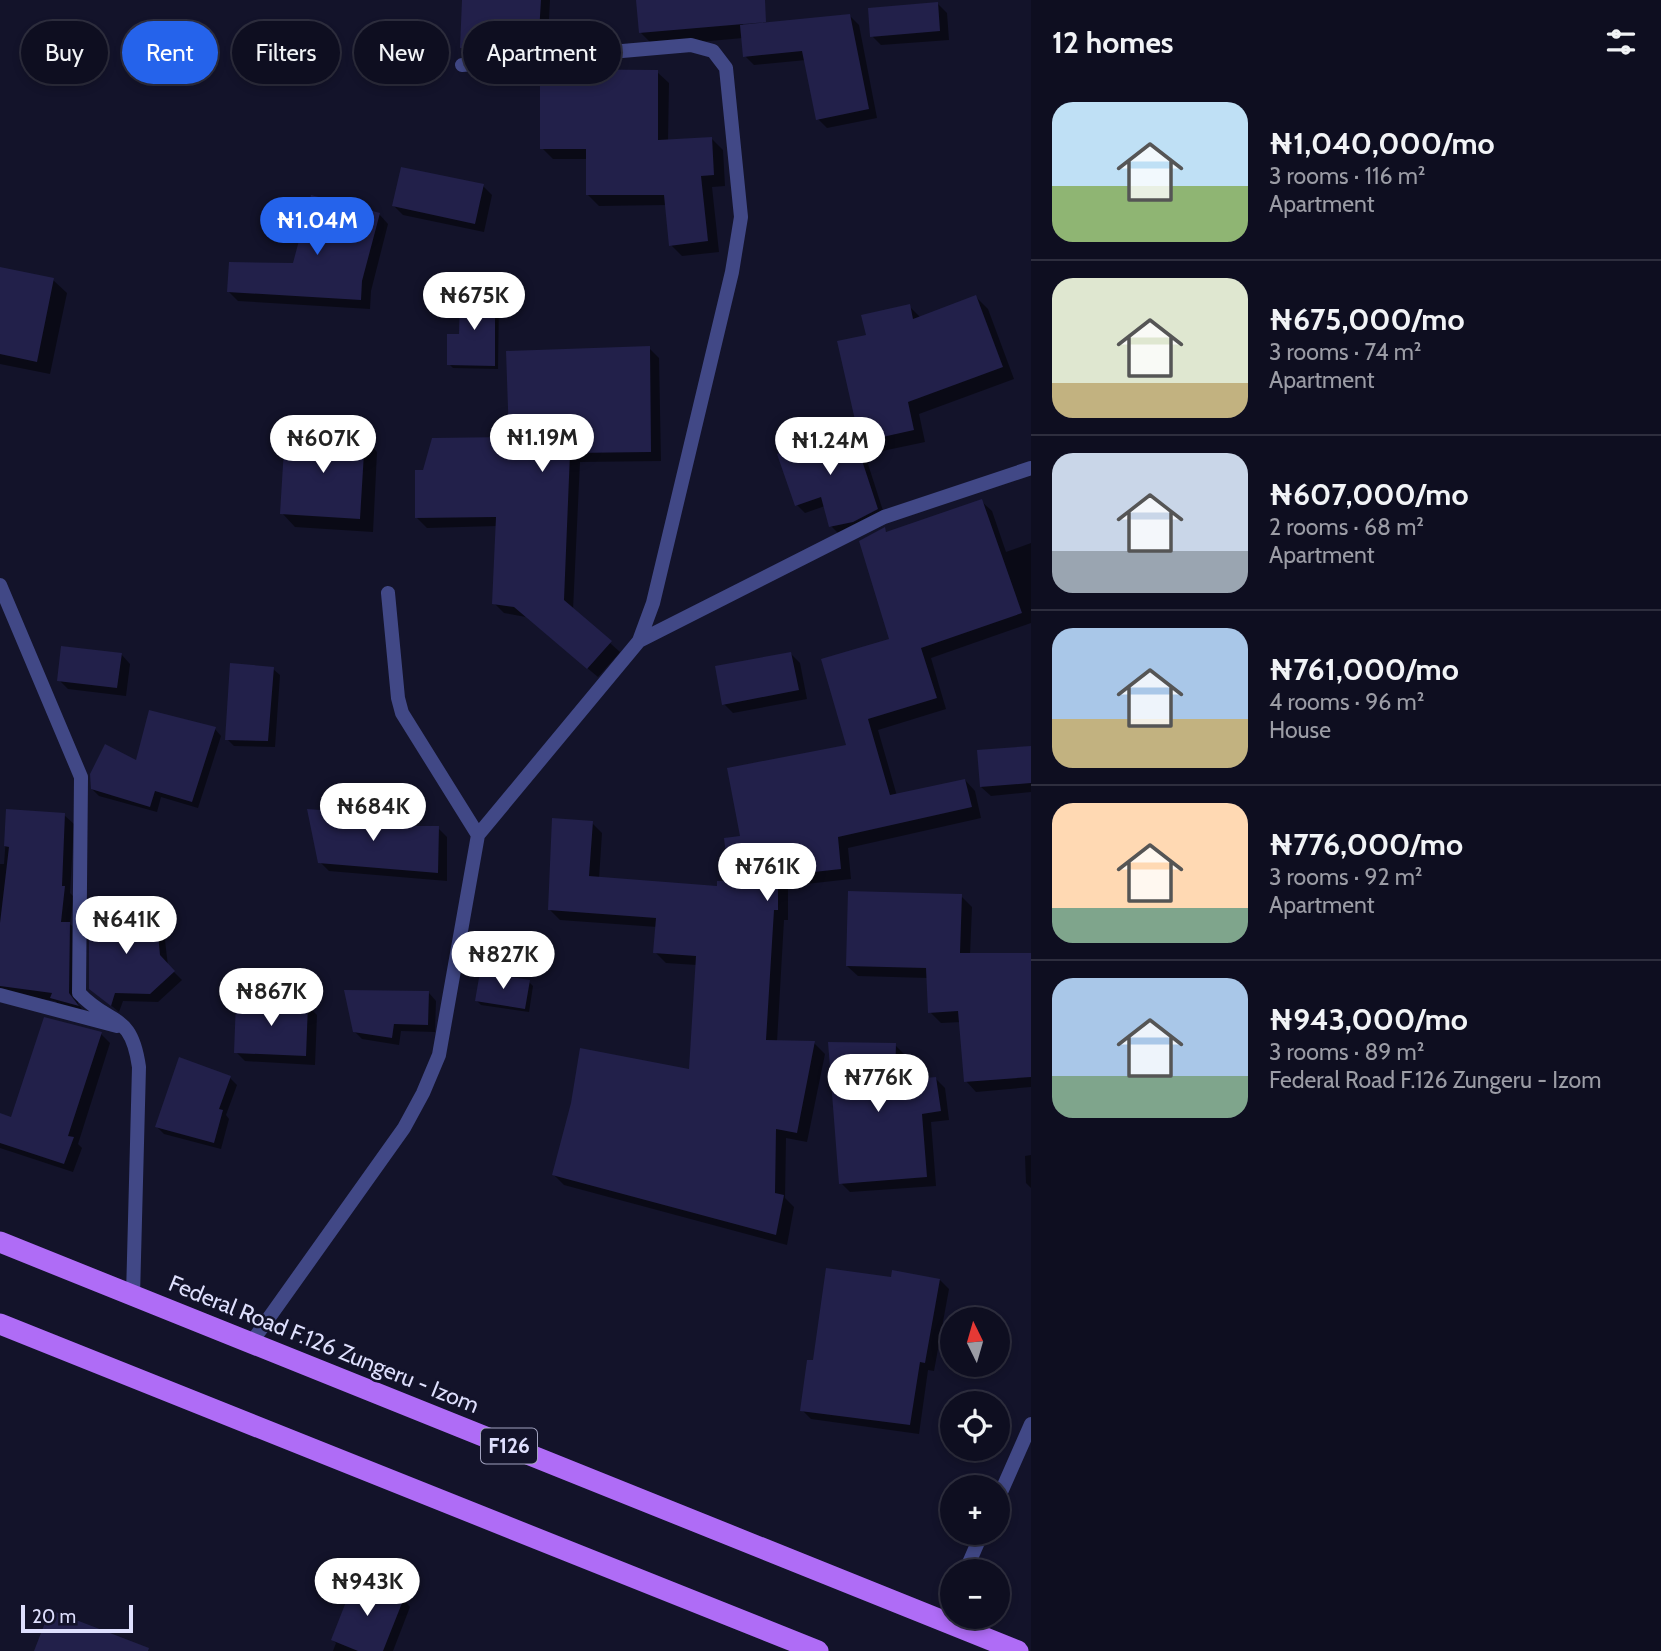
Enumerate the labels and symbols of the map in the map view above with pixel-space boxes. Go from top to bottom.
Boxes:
pin: ₦1.04M [260,198,374,257]
pin: ₦675K [425,272,523,332]
pin: ₦1.19M [485,414,599,474]
pin: ₦607K [274,416,372,475]
pin: ₦1.24M [773,418,887,477]
pin: ₦684K [324,784,422,843]
pin: ₦761K [718,844,816,903]
pin: ₦641K [77,897,175,956]
pin: ₦827K [454,932,552,991]
pin: ₦867K [222,968,320,1028]
pin: ₦776K [829,1054,927,1114]
street label: Federal Road F.126 Zungeru - Izom [165,1269,483,1419]
north arrow [940,1307,1010,1377]
road number: F126 [481,1428,537,1464]
pin: ₦943K [318,1558,416,1618]
scale bar [21,1602,133,1634]

